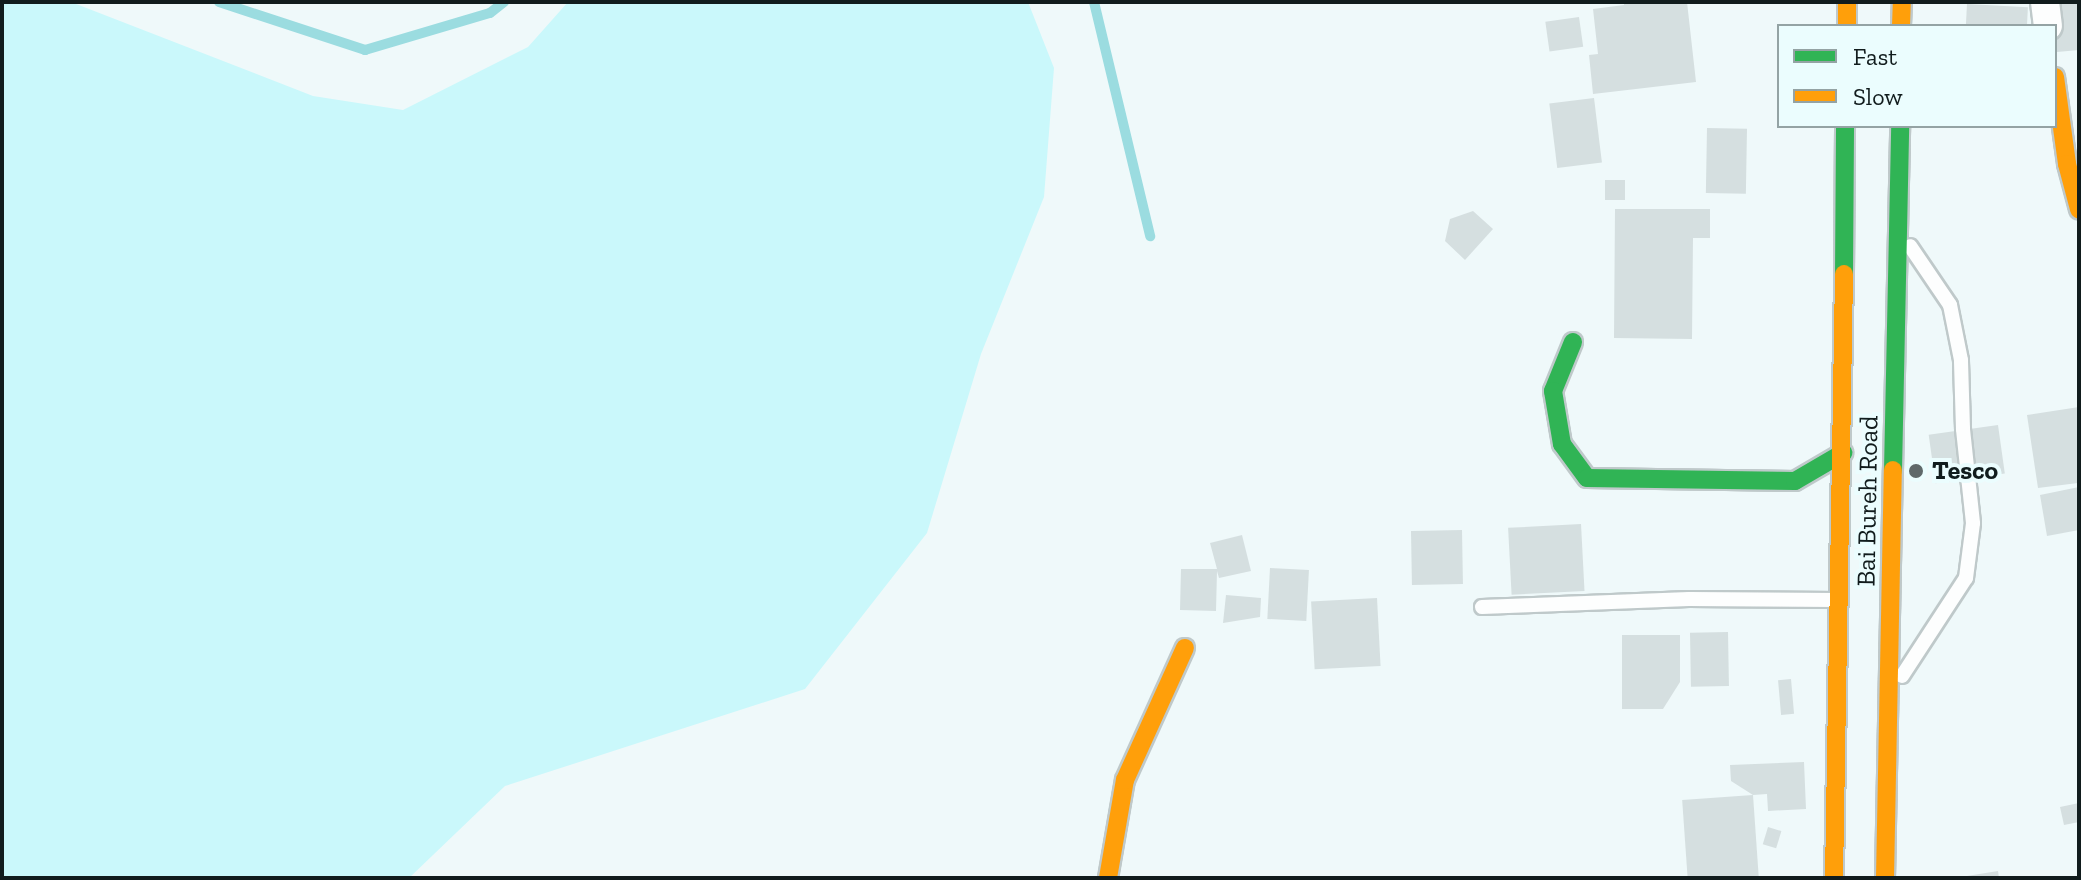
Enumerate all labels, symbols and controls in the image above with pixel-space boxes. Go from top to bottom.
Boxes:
legend [1777,24,2057,128]
text: Fast [1853,42,1897,71]
text: Slow [1853,82,1903,111]
street label: Bai Bureh Road [1851,415,1885,587]
place label: Tesco [1932,455,1998,487]
marker: Tesco [1907,462,1925,480]

